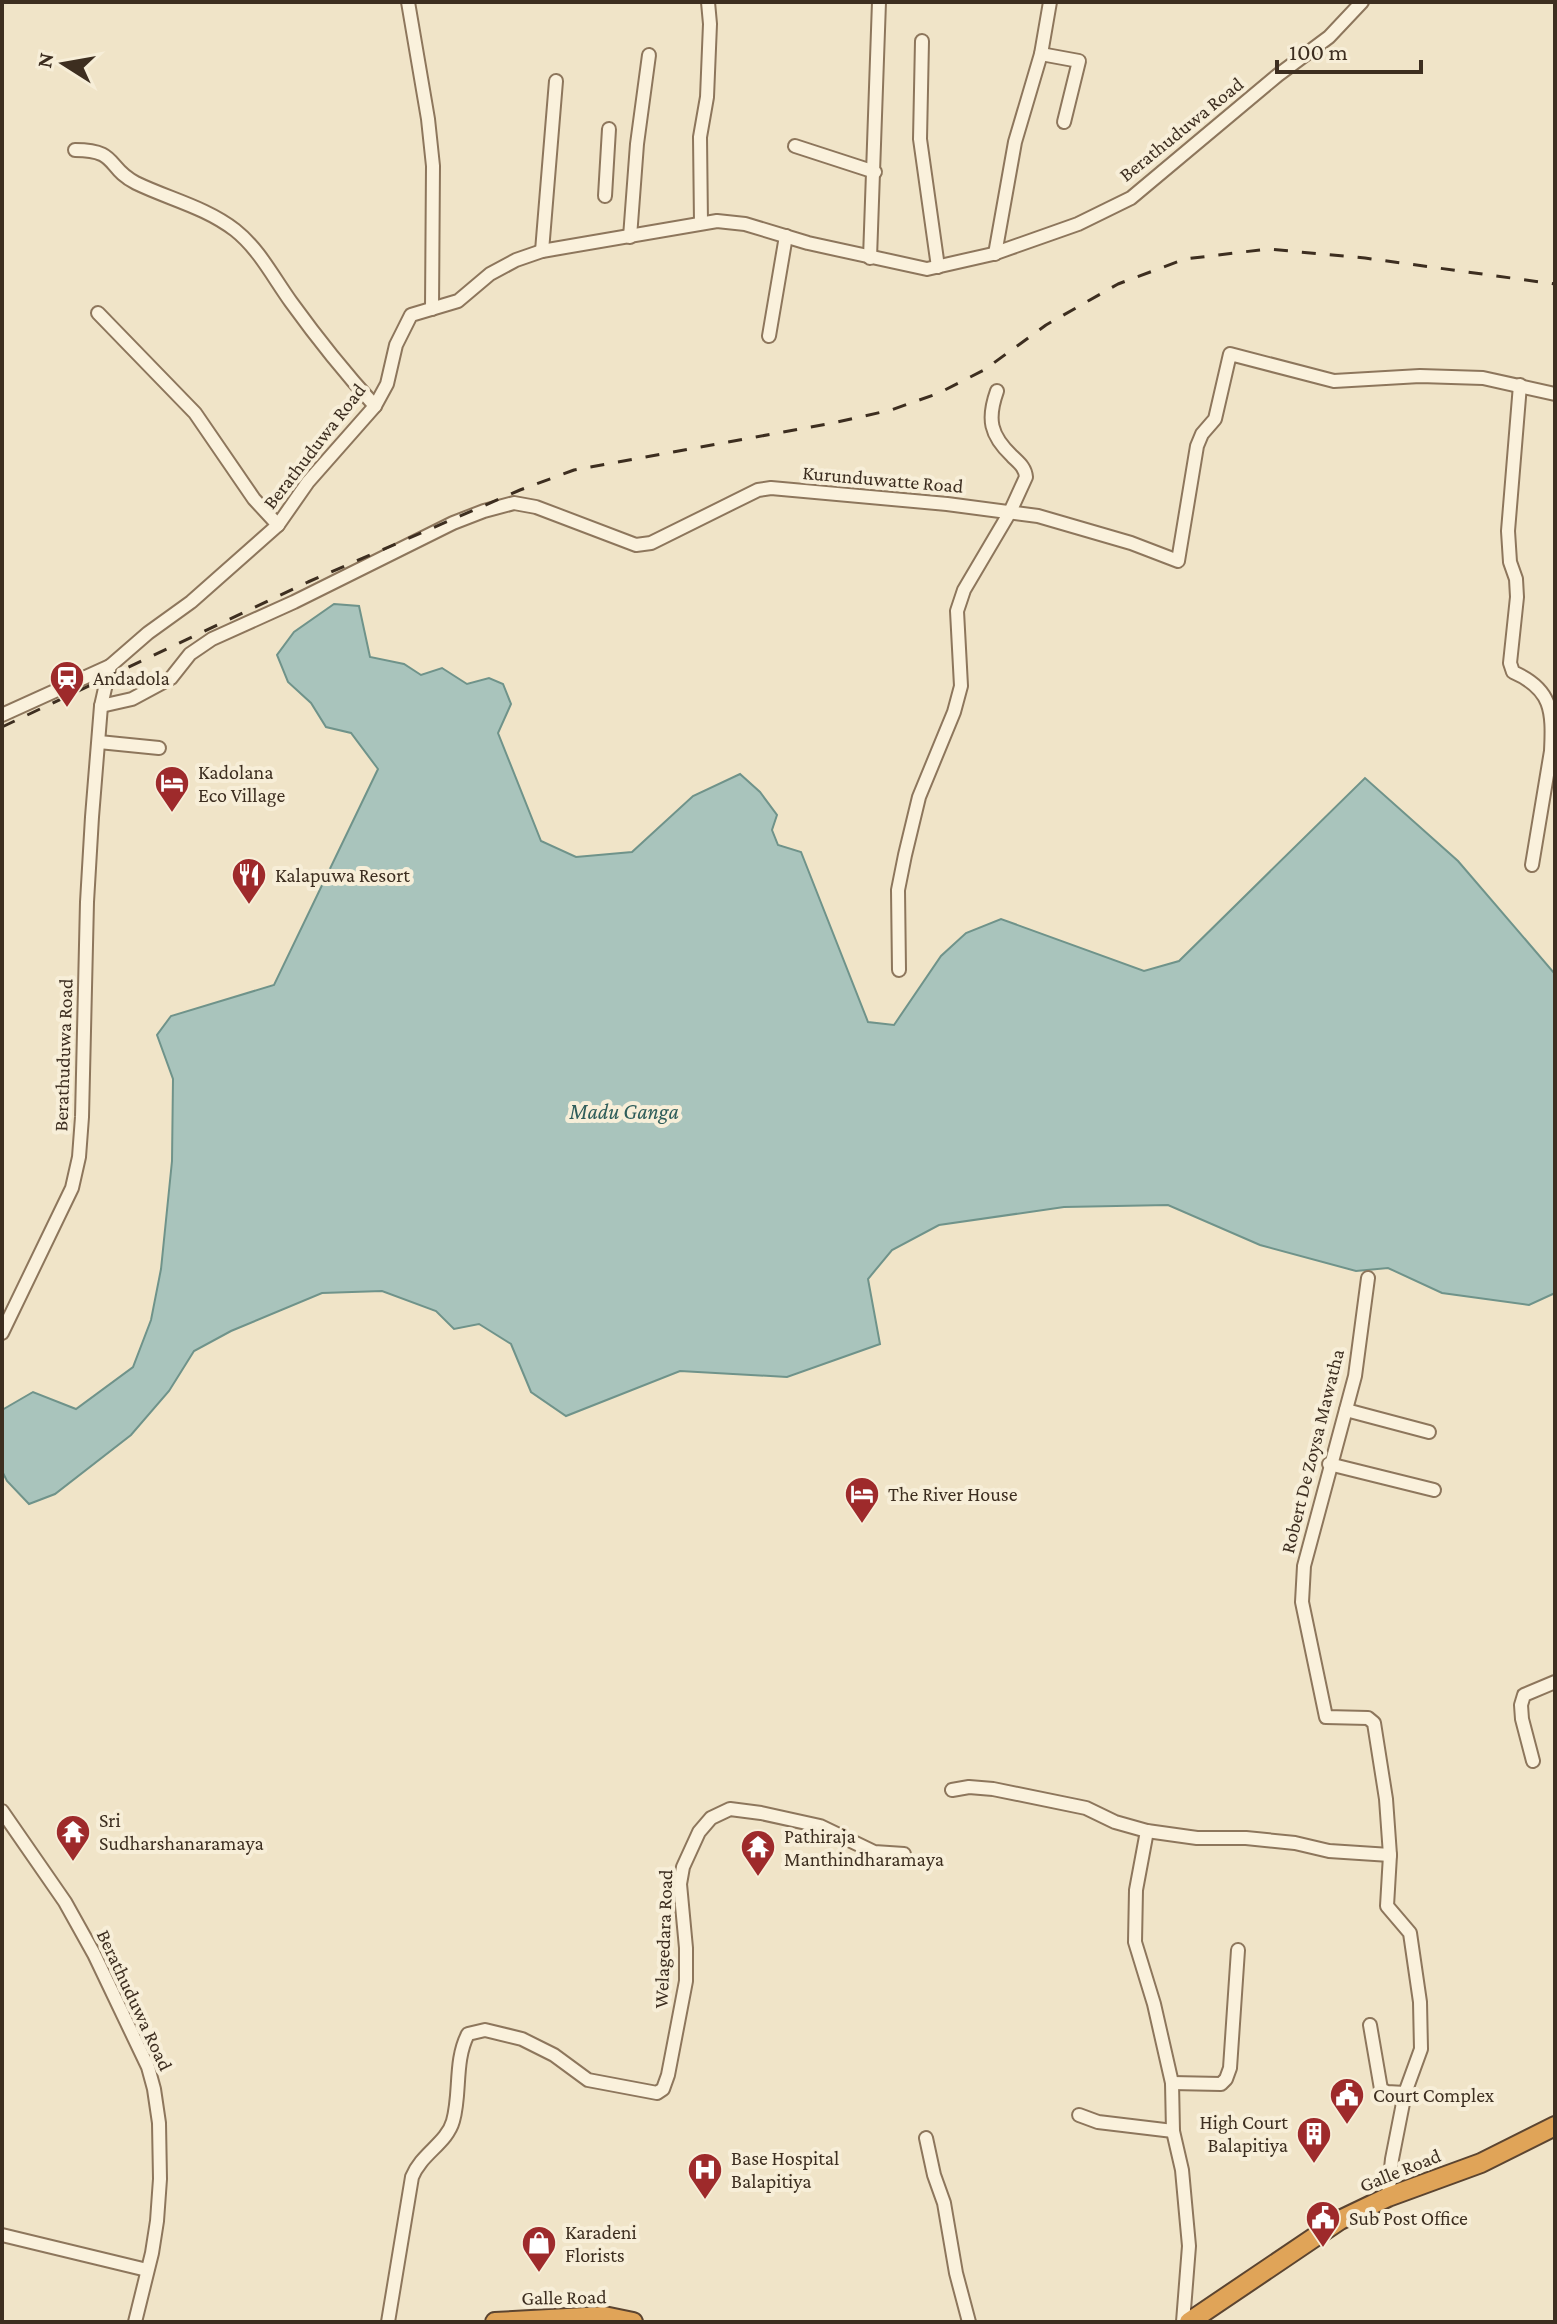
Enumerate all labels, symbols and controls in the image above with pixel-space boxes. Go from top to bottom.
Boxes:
north arrow [24,24,104,104]
scale bar [1277,24,1421,74]
text: 100 m [1289,38,1348,65]
text: N [31,51,59,70]
street label: Berathuduwa Road [1115,72,1248,186]
street label: Berathuduwa Road [258,379,370,513]
street label: Kurunduwatte Road [802,461,965,497]
station icon: Andadola [48,659,86,709]
place label: Andadola [93,667,170,689]
place label: Kadolana Eco Village [198,761,285,807]
hotel icon: Kadolana Eco Village [153,764,191,814]
restaurant icon: Kalapuwa Resort [230,856,268,906]
place label: Kalapuwa Resort [275,864,410,887]
street label: Berathuduwa Road [49,978,77,1132]
water label: Madu Ganga [568,1099,679,1124]
street label: Robert De Zoysa Mawatha [1276,1347,1349,1556]
hotel icon: The River House [843,1475,881,1525]
place label: The River House [888,1483,1018,1505]
place label: Sri Sudharshanaramaya [99,1809,264,1855]
temple icon: Sri Sudharshanaramaya [54,1813,92,1863]
place label: Pathiraja Manthindharamaya [784,1825,944,1871]
temple icon: Pathiraja Manthindharamaya [739,1828,777,1878]
street label: Welagedara Road [650,1869,677,2009]
street label: Berathuduwa Road [93,1926,177,2074]
public building icon: Court Complex [1328,2076,1366,2126]
place label: Court Complex [1373,2084,1495,2107]
place label: High Court Balapitiya [1200,2111,1288,2157]
building icon: High Court Balapitiya [1295,2115,1333,2165]
street label: Galle Road [1356,2144,1444,2196]
place label: Base Hospital Balapitiya [731,2147,839,2193]
hospital icon: Base Hospital Balapitiya [686,2151,724,2201]
public building icon: Sub Post Office [1304,2199,1342,2249]
place label: Sub Post Office [1349,2207,1468,2229]
place label: Karadeni Florists [565,2221,637,2266]
shop icon: Karadeni Florists [520,2224,558,2274]
street label: Galle Road [521,2285,607,2309]

